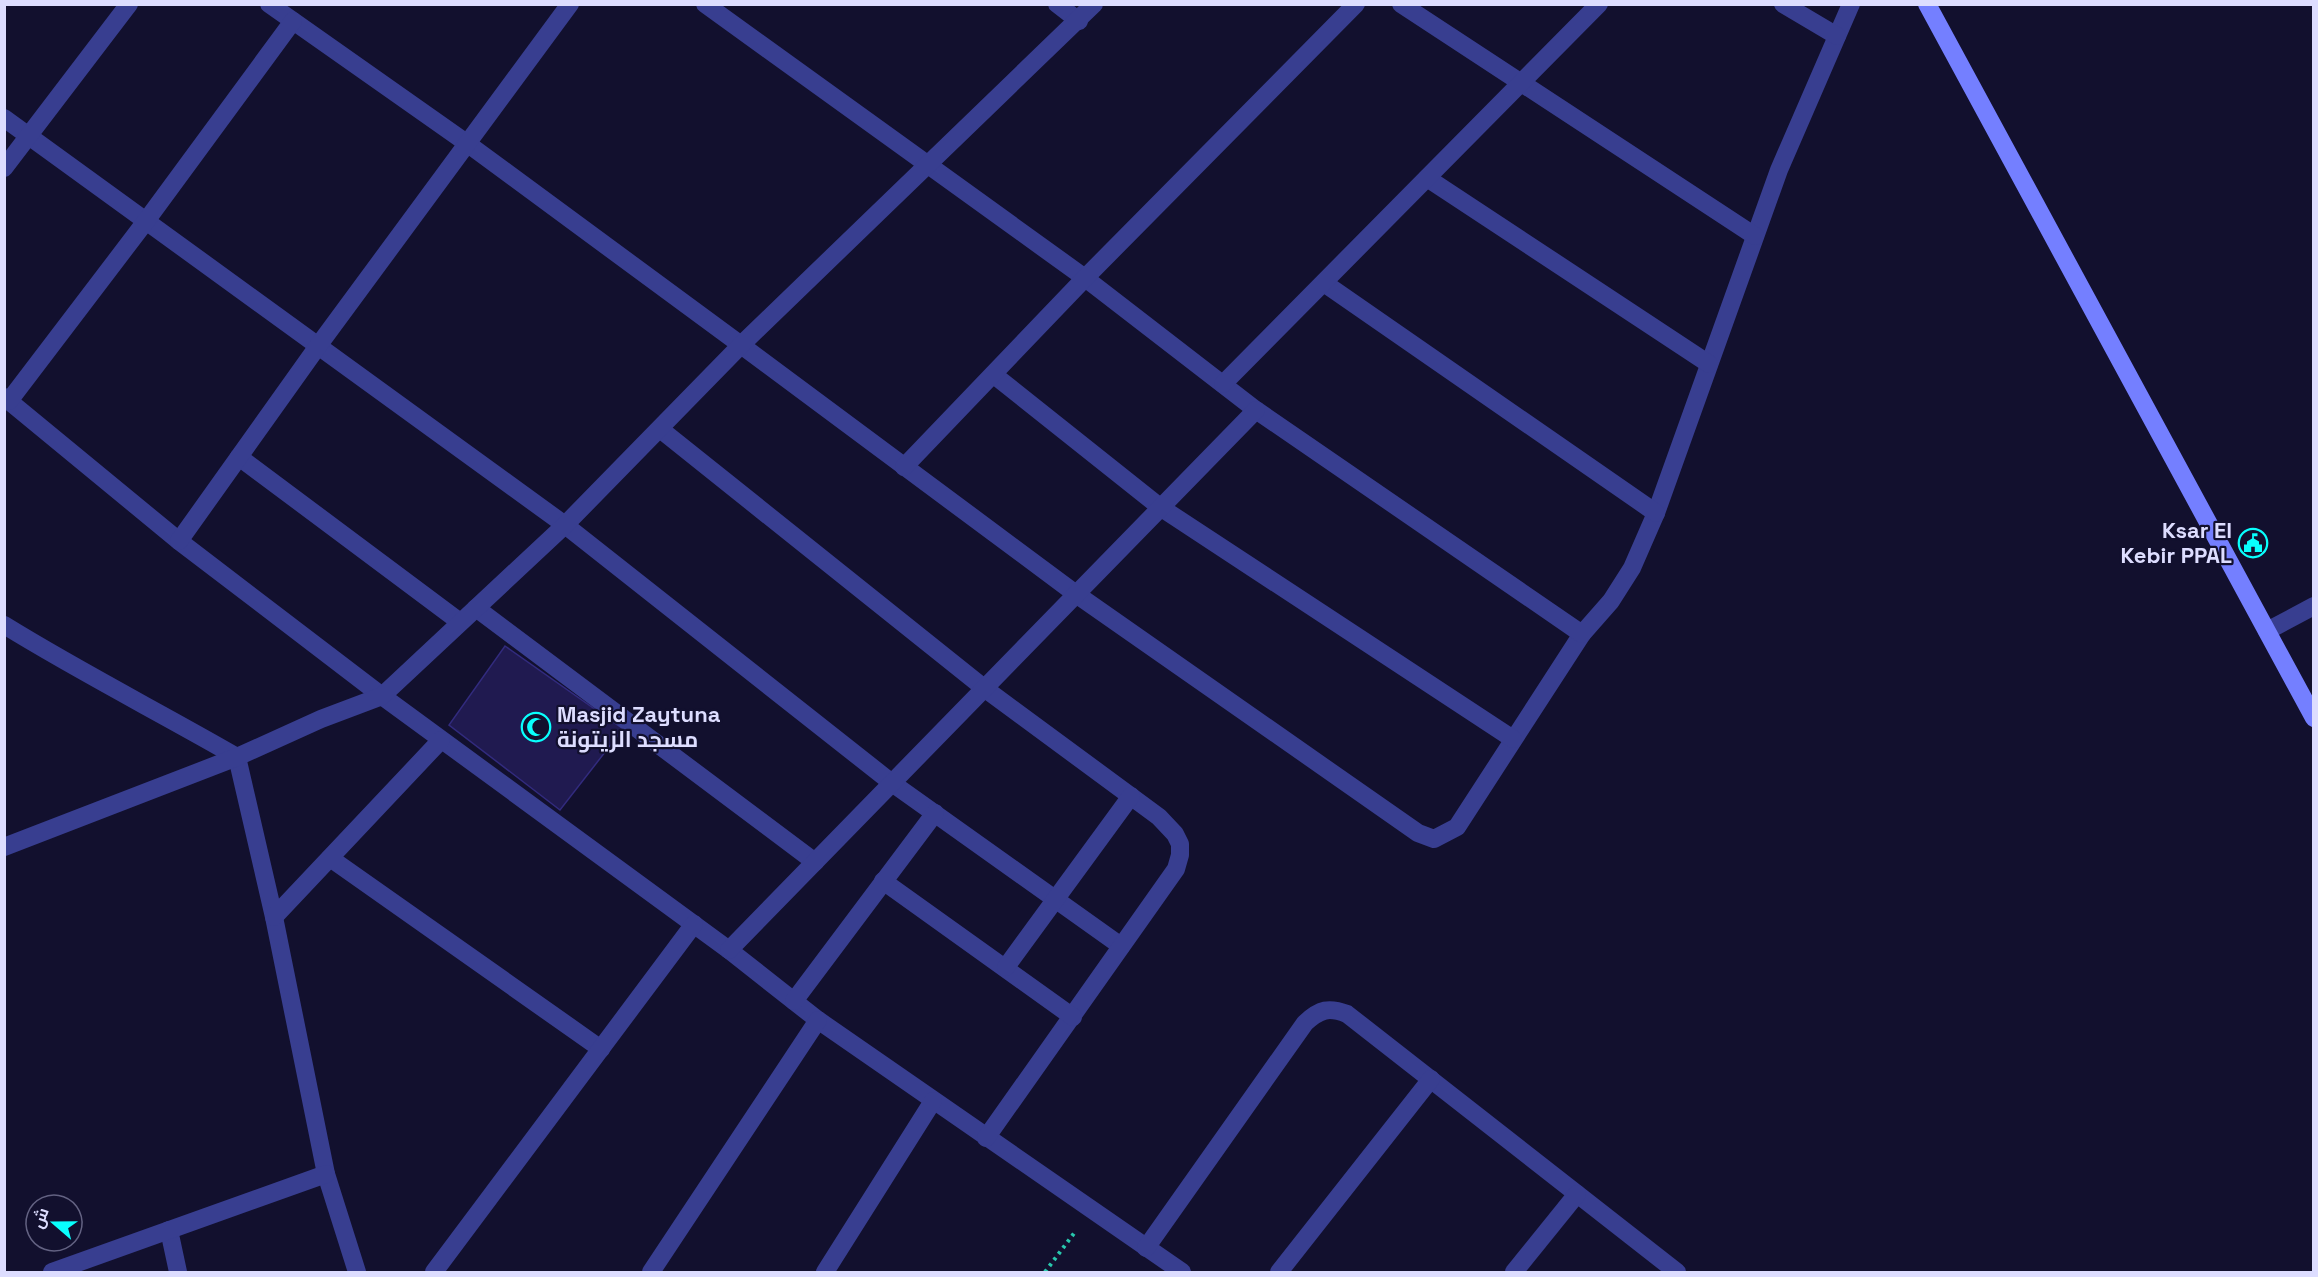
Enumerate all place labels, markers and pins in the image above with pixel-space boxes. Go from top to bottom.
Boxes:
place label: Ksar El Kebir PPAL [2120,516,2232,569]
public building icon: Ksar El Kebir PPAL [2237,527,2269,559]
place label: Masjid Zaytuna مسجد الزيتونة [557,700,721,753]
mosque icon: Masjid Zaytuna مسجد الزيتونة [520,711,552,743]

